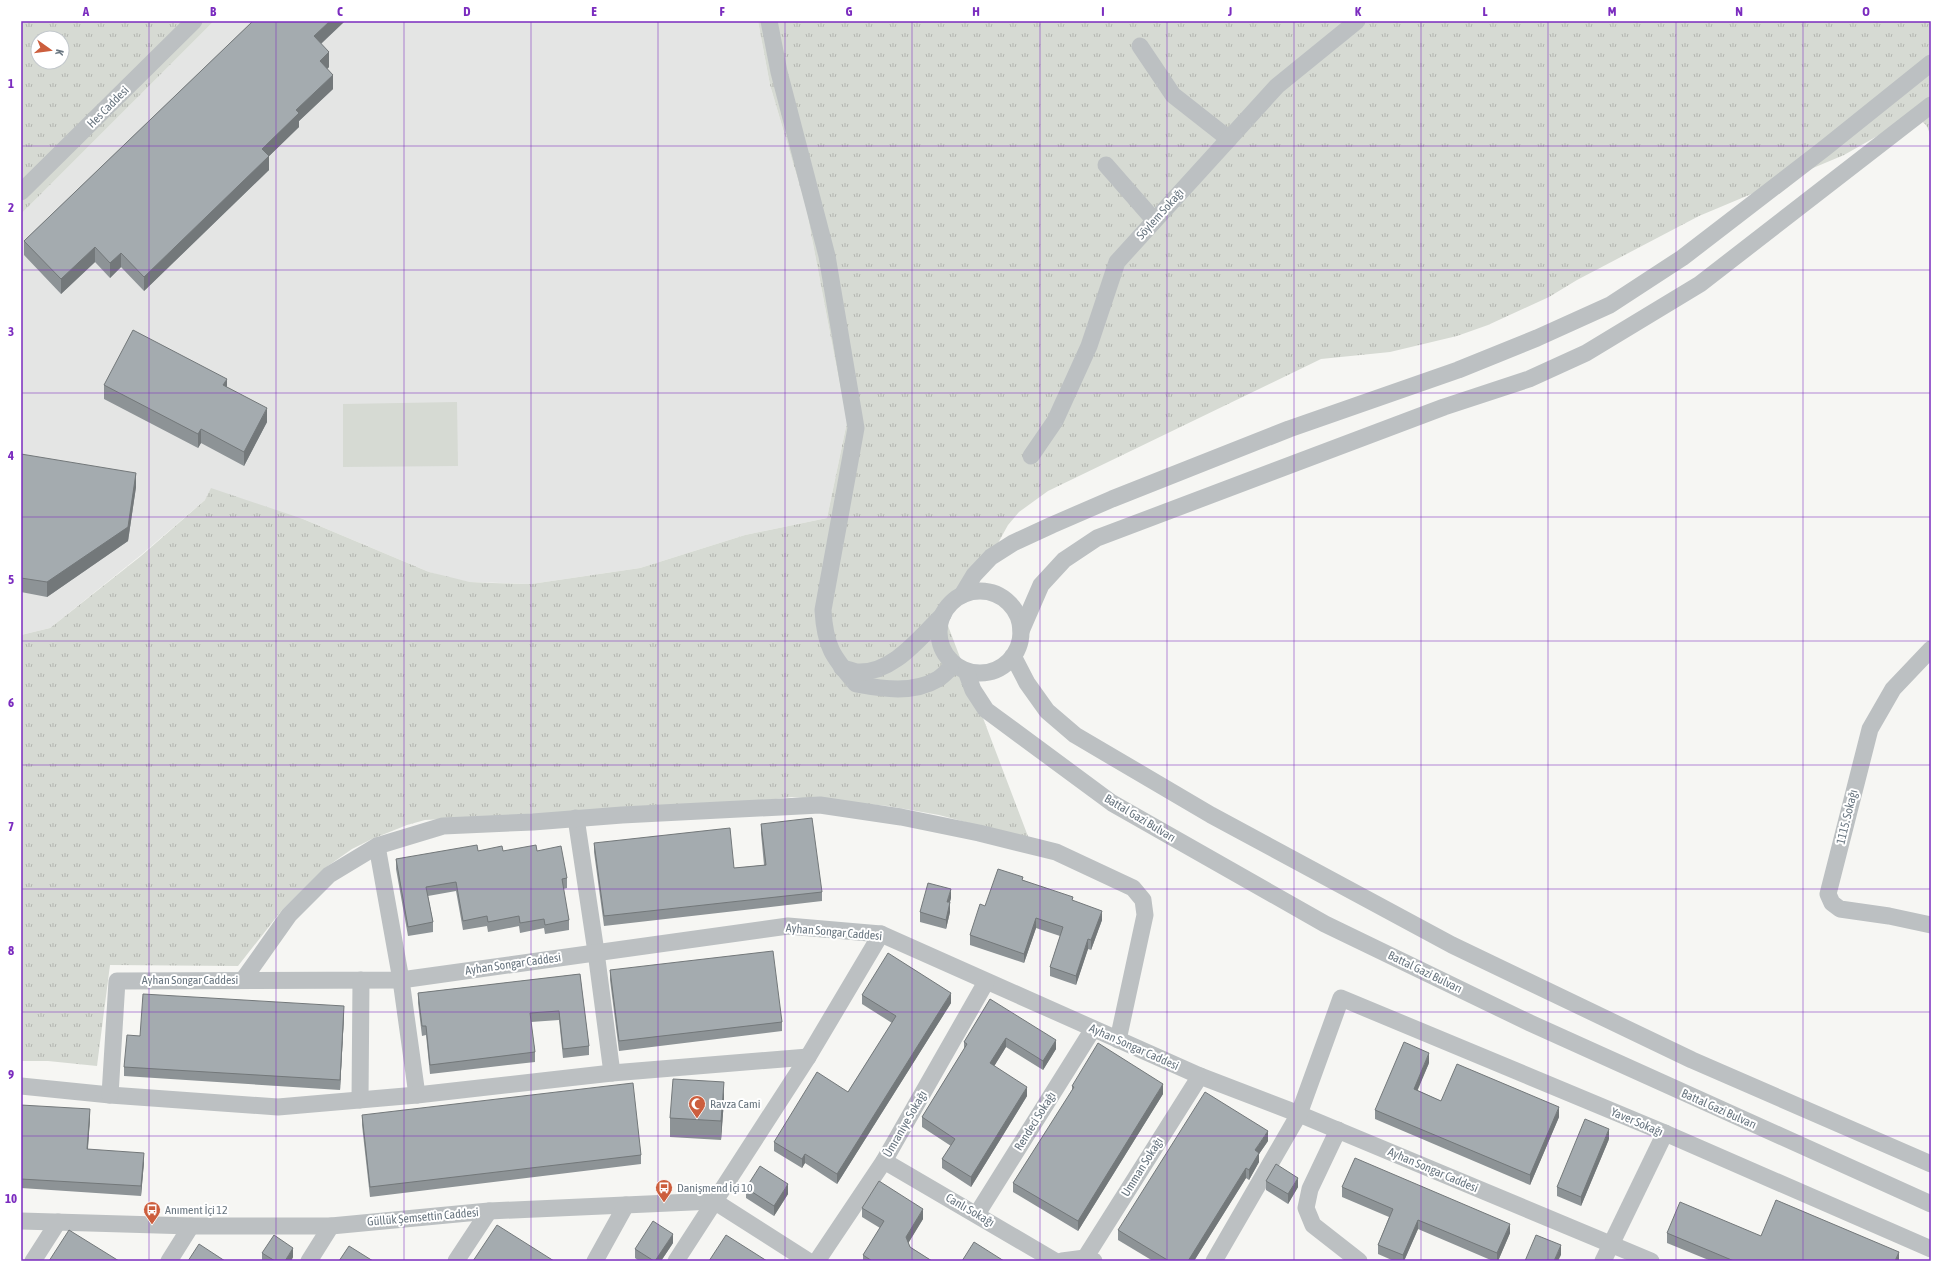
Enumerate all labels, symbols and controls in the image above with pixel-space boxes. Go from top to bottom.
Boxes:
text: A [82,4,90,19]
text: B [210,4,217,19]
text: C [337,4,343,19]
text: D [463,4,471,19]
text: E [591,4,597,19]
text: F [719,4,725,19]
text: G [846,4,853,19]
text: H [972,4,980,19]
text: I [1101,4,1105,19]
text: J [1227,4,1232,19]
text: K [1355,4,1362,19]
text: L [1482,4,1488,19]
text: M [1608,4,1617,19]
text: N [1735,4,1743,19]
text: O [1862,4,1870,19]
north arrow [30,30,70,70]
text: K [53,48,66,57]
text: 1 [8,76,14,91]
street label: Hes Caddesi [84,83,132,131]
street label: Söylem Sokağı [1133,186,1187,242]
text: 2 [8,200,14,215]
text: 3 [8,324,14,339]
text: 4 [7,448,14,463]
text: 5 [8,572,14,587]
text: 6 [8,695,14,710]
street label: 1115. Sokağı [1833,788,1861,846]
street label: Battal Gazi Bulvarı [1102,791,1178,845]
text: 7 [8,819,14,834]
street label: Ayhan Songar Caddesi [785,921,883,943]
text: 8 [8,943,14,958]
street label: Battal Gazi Bulvarı [1386,948,1464,996]
street label: Ayhan Songar Caddesi [464,950,562,978]
street label: Ayhan Songar Caddesi [142,973,238,987]
street label: Ayhan Songar Caddesi [1087,1021,1181,1073]
text: 9 [8,1067,14,1082]
street label: Battal Gazi Bulvarı [1679,1086,1759,1132]
street label: Ümraniye Sokağı [880,1088,930,1160]
street label: Rendeci Sokağı [1011,1089,1059,1153]
mosque icon: Ravza Cami [687,1094,707,1119]
place label: Ravza Cami [710,1097,760,1111]
street label: Yaver Sokağı [1609,1105,1665,1139]
street label: Umman Sokağı [1118,1135,1166,1199]
street label: Ayhan Songar Caddesi [1386,1145,1480,1195]
bus stop icon: Danişmend İçi 10 [654,1178,674,1203]
place label: Danişmend İçi 10 [677,1181,753,1195]
street label: Canlı Sokağı [943,1190,997,1230]
text: 10 [5,1191,17,1206]
bus stop icon: Anıment İçi 12 [142,1200,162,1225]
place label: Anıment İçi 12 [165,1203,228,1217]
street label: Güllük Şemsettin Caddesi [367,1205,479,1229]

